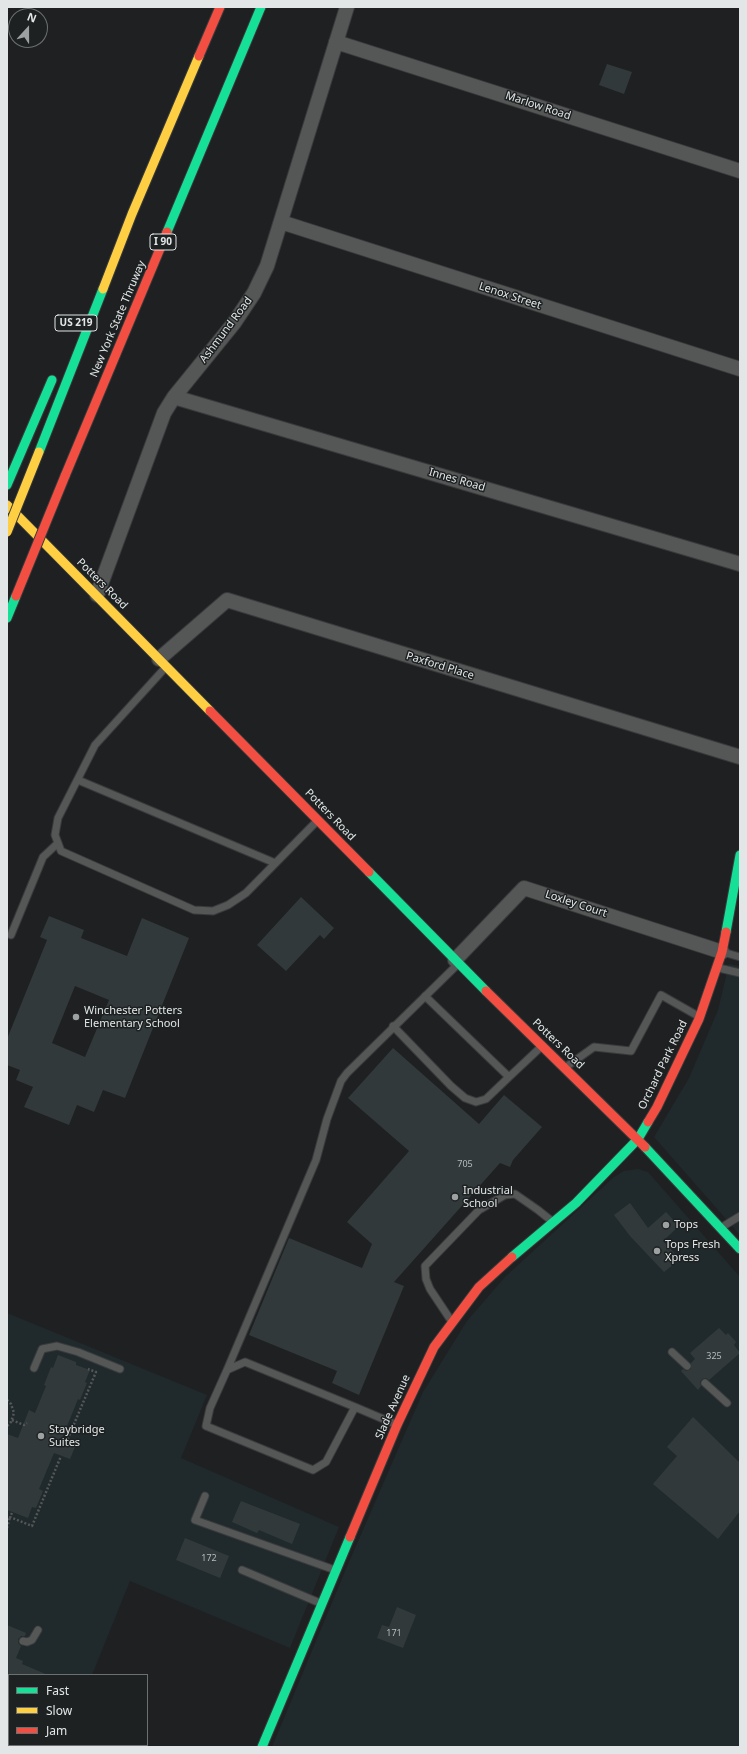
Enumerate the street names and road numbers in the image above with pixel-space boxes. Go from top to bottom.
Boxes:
street label: Marlow Road [504,89,572,123]
road number: I 90 [150,234,176,250]
street label: New York State Thruway [87,259,149,379]
street label: Lenox Street [477,280,543,312]
street label: Ashmund Road [197,294,255,366]
road number: US 219 [55,315,97,331]
street label: Innes Road [427,466,487,494]
street label: Potters Road [74,556,130,612]
street label: Paxford Place [405,649,475,683]
street label: Potters Road [302,786,358,844]
street label: Loxley Court [543,888,609,920]
street label: Potters Road [529,1016,587,1072]
street label: Orchard Park Road [636,1018,690,1112]
street label: Slade Avenue [373,1373,413,1441]

